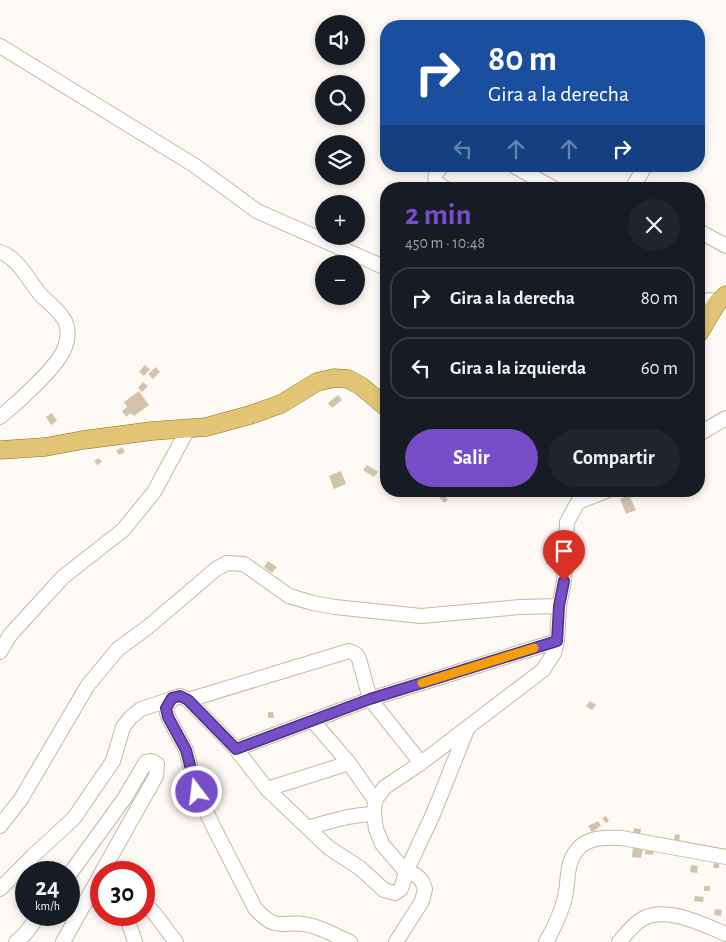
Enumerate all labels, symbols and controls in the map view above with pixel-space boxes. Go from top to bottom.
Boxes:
map controls [315,15,365,305]
button: sound [315,15,365,65]
icon: right [405,40,470,105]
text: 80 m [488,42,557,77]
button: search [315,75,365,125]
text: Gira a la derecha [488,83,629,105]
button: layers [315,135,365,185]
icon: left [449,135,477,163]
icon: ahead [502,135,530,163]
icon: ahead [555,135,583,163]
icon: right [608,135,636,163]
button: + [315,195,365,245]
button: close [628,199,680,251]
text: 2 min [405,200,472,230]
text: 450 m · 10:48 [405,235,485,251]
button: − [315,255,365,305]
icon: right [407,284,435,312]
text: Gira a la derecha [450,289,575,308]
text: 80 m [641,289,678,308]
icon: left [407,354,435,382]
text: Gira a la izquierda [450,359,586,378]
text: 60 m [641,359,678,378]
button: Salir [405,429,538,487]
button: Compartir [548,429,680,487]
pin [543,530,585,581]
icon: arrive [550,537,578,565]
position arrow [170,765,222,817]
speed limit sign: 30 [90,861,155,926]
text: 24 [35,875,60,900]
text: km/h [35,900,60,912]

